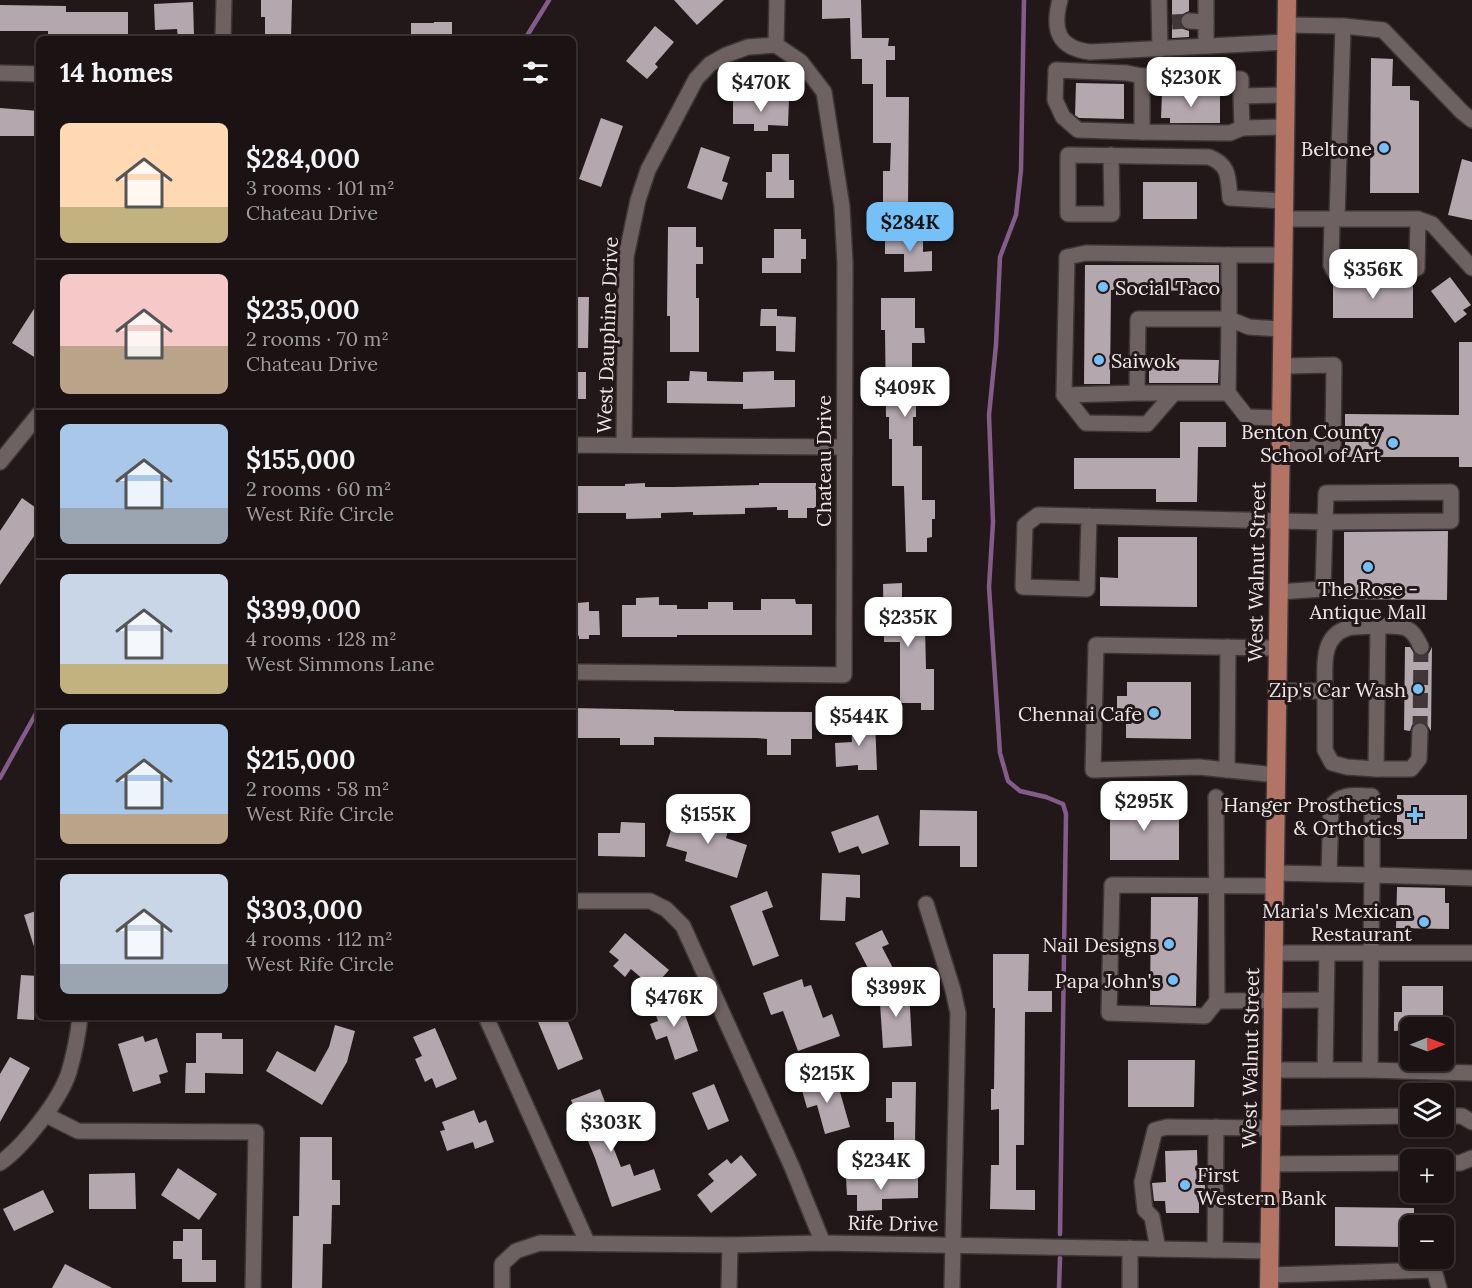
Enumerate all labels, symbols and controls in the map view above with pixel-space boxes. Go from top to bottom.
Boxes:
text: 14 homes [60,56,173,89]
icon: filters [519,56,552,89]
pin: $230K [1149,57,1233,108]
pin: $470K [719,62,803,113]
text: $230K [1161,64,1221,89]
text: $470K [731,69,791,94]
place label: Beltone [1301,136,1372,161]
marker: Beltone [1377,141,1391,155]
text: $284,000 [246,142,360,175]
icon: home [108,147,180,219]
text: 3 rooms · 101 m² [246,175,395,200]
text: Chateau Drive [246,200,378,225]
pin: $284K [868,202,952,253]
text: $284K [880,209,940,234]
street label: West Dauphine Drive [591,236,623,434]
pin: $356K [1331,249,1415,300]
text: $356K [1343,256,1403,281]
place label: Social Taco [1115,275,1220,300]
marker: Social Taco [1096,280,1110,294]
text: $235,000 [246,293,359,326]
icon: home [108,298,180,370]
text: 2 rooms · 70 m² [246,326,389,351]
place label: Saiwok [1111,348,1177,373]
text: Chateau Drive [246,351,378,376]
marker: Saiwok [1092,353,1106,367]
pin: $409K [863,367,947,418]
text: $409K [874,374,936,399]
street label: Chateau Drive [811,395,836,527]
place label: Benton County School of Art [1241,419,1381,467]
marker: Benton County School of Art [1386,436,1400,450]
text: $155,000 [246,443,356,476]
icon: home [108,448,180,520]
text: 2 rooms · 60 m² [246,476,391,501]
street label: West Walnut Street [1242,481,1270,663]
text: West Rife Circle [246,501,394,526]
marker: The Rose - Antique Mall [1361,560,1375,574]
place label: The Rose - Antique Mall [1309,576,1426,624]
text: $399,000 [246,593,361,626]
pin: $235K [866,597,950,648]
icon: home [108,598,180,670]
text: $235K [879,604,937,629]
text: 4 rooms · 128 m² [246,626,397,651]
text: West Simmons Lane [246,651,434,676]
place label: Zip's Car Wash [1269,677,1406,702]
marker: Zip's Car Wash [1411,682,1425,696]
pin: $544K [817,696,901,747]
place label: Chennai Cafe [1018,701,1142,726]
text: $544K [829,703,889,728]
marker: Chennai Cafe [1147,706,1161,720]
text: $215,000 [246,743,355,776]
icon: home [108,748,180,820]
text: 2 rooms · 58 m² [246,776,390,801]
pin: $295K [1102,781,1186,832]
text: $295K [1115,788,1173,813]
place label: Hanger Prosthetics & Orthotics [1223,792,1402,840]
pin: $155K [666,794,750,845]
text: West Rife Circle [246,801,394,826]
text: $155K [680,801,736,826]
marker: Hanger Prosthetics & Orthotics [1406,806,1424,824]
text: $303,000 [246,893,363,926]
icon: home [108,898,180,970]
place label: Maria's Mexican Restaurant [1262,898,1412,946]
marker: Maria's Mexican Restaurant [1417,915,1431,929]
text: 4 rooms · 112 m² [246,926,393,951]
place label: Nail Designs [1042,932,1157,957]
marker: Nail Designs [1162,937,1176,951]
text: West Rife Circle [246,951,394,976]
pin: $399K [854,967,938,1018]
street label: West Walnut Street [1236,967,1264,1149]
place label: Papa John's [1055,968,1161,993]
marker: Papa John's [1166,973,1180,987]
text: $399K [866,974,926,999]
pin: $476K [632,977,716,1028]
text: $476K [645,984,703,1009]
north arrow [1400,1017,1454,1071]
map controls [1400,1017,1454,1269]
pin: $215K [785,1053,869,1104]
text: $215K [799,1060,855,1085]
button: layers [1400,1083,1454,1137]
pin: $303K [569,1102,653,1153]
text: $303K [580,1109,642,1134]
pin: $234K [839,1140,923,1191]
text: $234K [852,1147,910,1172]
button: + [1400,1149,1454,1203]
place label: First Western Bank [1197,1162,1327,1210]
marker: First Western Bank [1178,1178,1192,1192]
street label: Rife Drive [847,1210,939,1236]
button: − [1400,1215,1454,1269]

